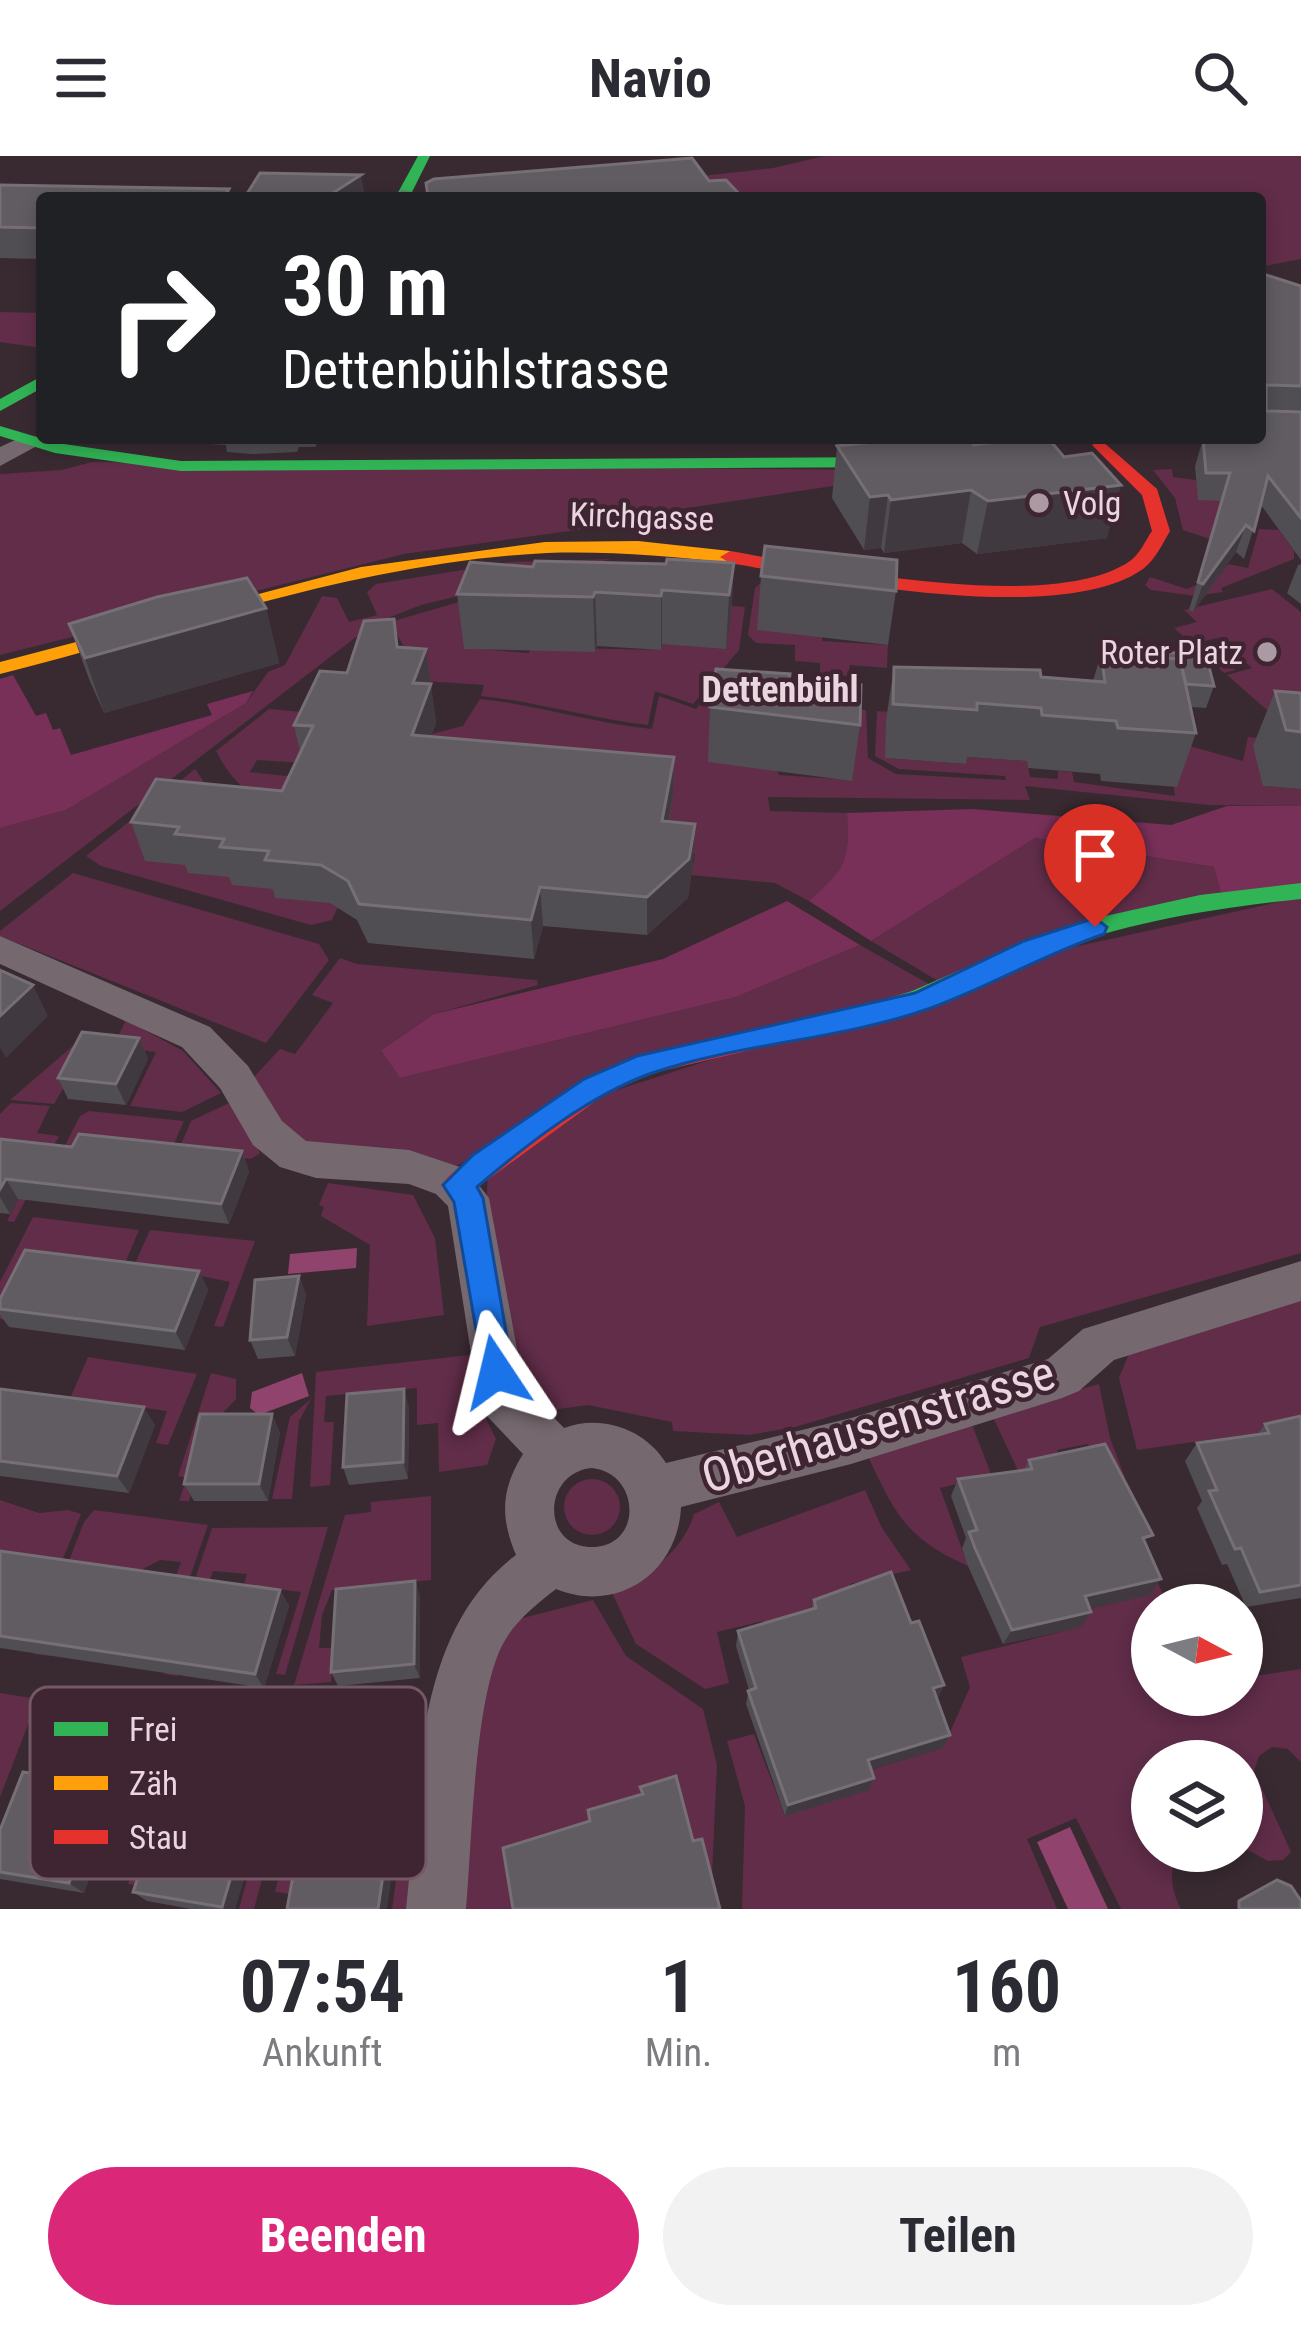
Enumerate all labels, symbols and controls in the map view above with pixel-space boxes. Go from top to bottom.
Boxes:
icon: menu [48,45,114,111]
icon: search [1187,45,1253,111]
text: Navio [589,47,712,110]
text: 30 m [282,237,449,336]
icon: right [84,240,240,396]
text: Dettenbühlstrasse [282,338,669,401]
place label: Volg [1063,484,1121,523]
marker: Volg [1026,490,1052,516]
street label: Kirchgasse [569,494,715,539]
place label: Roter Platz [1100,633,1243,672]
marker: Roter Platz [1254,639,1280,665]
district label: Dettenbühl [702,669,858,711]
pin [1044,804,1146,927]
icon: arrive [1062,822,1128,888]
position arrow [433,1309,559,1435]
street label: Oberhausenstrasse [695,1344,1061,1505]
north arrow [1131,1584,1263,1716]
map controls [1131,1584,1263,1872]
legend [30,1687,426,1879]
text: Frei [129,1710,177,1749]
button: layers [1131,1740,1263,1872]
text: Zäh [129,1764,178,1803]
text: Stau [129,1818,188,1857]
text: 07:54 [240,1945,405,2030]
text: 1 [660,1945,697,2030]
text: 160 [952,1945,1061,2030]
text: Ankunft [262,2030,383,2076]
text: Min. [645,2030,712,2076]
text: m [992,2030,1021,2076]
button: Beenden [48,2167,639,2305]
button: Teilen [663,2167,1253,2305]

